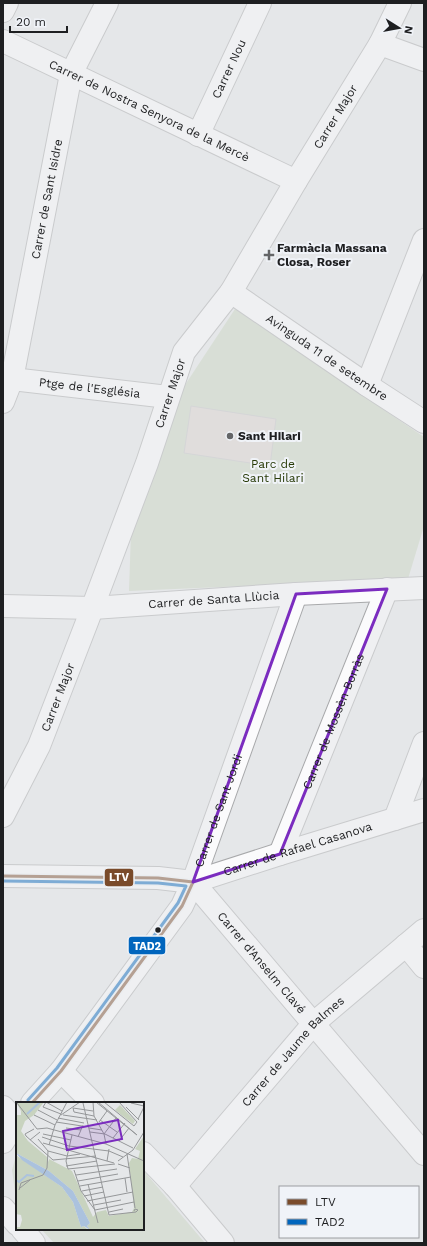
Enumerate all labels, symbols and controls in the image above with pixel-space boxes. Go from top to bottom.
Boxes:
scale bar [10,8,67,34]
north arrow [379,8,419,48]
text: 20 m [16,15,46,29]
text: N [401,25,415,35]
street label: Carrer Nou [209,37,249,101]
street label: Carrer de Nostra Senyora de la Mercè [47,57,252,165]
street label: Carrer Major [311,82,360,151]
street label: Carrer de Sant Isidre [28,138,65,260]
place label: Farmàcia Massana Closa, Roser [277,241,387,269]
marker: Farmàcia Massana Closa, Roser [264,250,274,260]
street label: Avinguda 11 de setembre [263,311,390,404]
street label: Carrer Major [152,357,188,430]
street label: Ptge de l'Església [38,375,141,401]
place label: Sant Hilari [238,429,301,443]
marker: Sant Hilari [225,431,235,441]
park label: Parc de Sant Hilari [242,457,304,485]
street label: Carrer de Santa Llùcia [148,588,280,611]
street label: Carrer de Mossèn Borràs [300,651,367,791]
street label: Carrer Major [38,661,78,734]
street label: Carrer de Sant Jordi [192,752,245,869]
street label: Carrer de Rafael Casanova [222,819,374,879]
line badge: LTV [104,868,134,887]
text: LTV [109,871,129,884]
street label: Carrer d'Anselm Clavé [215,909,309,1017]
unlabelled marker [153,925,163,935]
line badge: TAD2 [128,936,166,955]
text: TAD2 [133,940,162,953]
street label: Carrer de Jaume Balmes [239,994,347,1109]
inset map [16,1102,144,1230]
legend [279,1186,419,1238]
text: LTV [315,1195,336,1209]
text: TAD2 [315,1215,345,1229]

